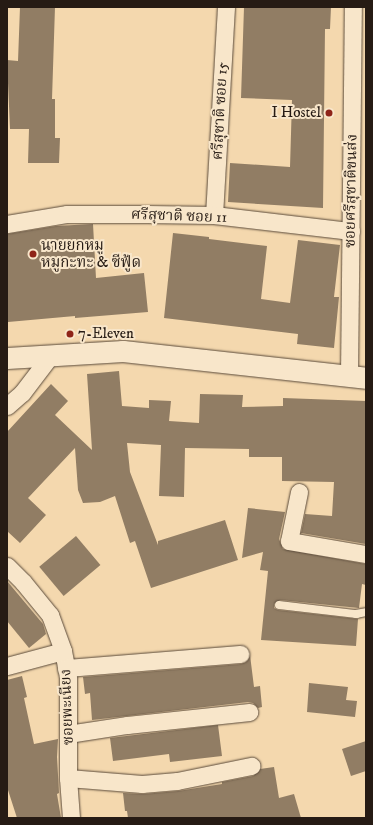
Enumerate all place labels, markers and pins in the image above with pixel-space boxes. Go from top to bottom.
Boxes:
place label: I Hostel [271,104,321,122]
marker: I Hostel [324,108,334,118]
place label: นายยกหมู หมูกะทะ & ซีฟู้ด [41,236,141,271]
marker: นายยกหมู หมูกะทะ & ซีฟู้ด [28,249,38,259]
place label: 7-Eleven [78,325,134,343]
marker: 7-Eleven [65,329,75,339]

